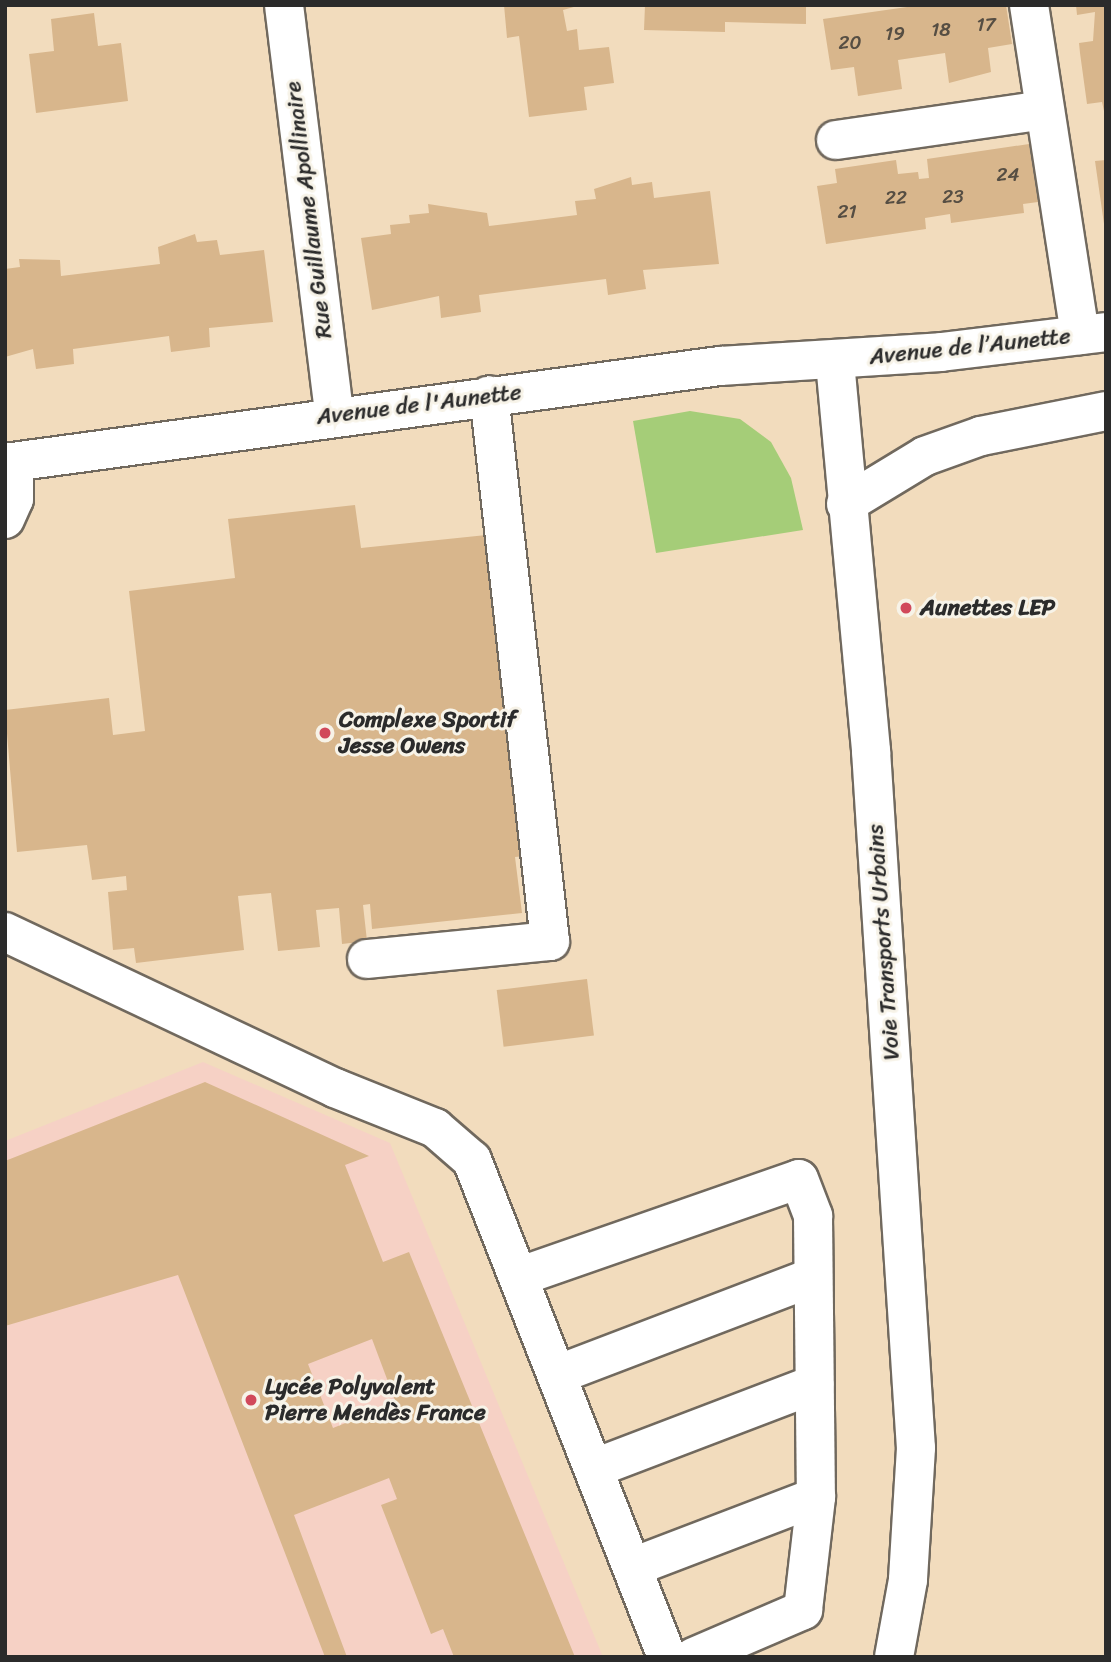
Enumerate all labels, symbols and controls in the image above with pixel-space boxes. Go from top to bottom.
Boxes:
house number: 17 [977,14,995,36]
house number: 18 [931,19,951,41]
house number: 19 [885,23,905,45]
house number: 20 [839,32,861,54]
street label: Rue Guillaume Apollinaire [279,80,339,340]
house number: 24 [997,164,1019,186]
house number: 23 [942,186,964,208]
house number: 22 [885,187,907,209]
house number: 21 [837,201,857,223]
street label: Avenue de l’Aunette [868,323,1072,371]
street label: Avenue de l'Aunette [315,379,523,431]
place label: Aunettes LEP [920,594,1055,622]
marker: Aunettes LEP [898,600,914,616]
place label: Complexe Sportif Jesse Owens [339,706,516,760]
marker: Complexe Sportif Jesse Owens [317,725,333,741]
street label: Voie Transports Urbains [862,823,906,1061]
place label: Lycée Polyvalent Pierre Mendès France [265,1373,485,1427]
marker: Lycée Polyvalent Pierre Mendès France [243,1392,259,1408]

